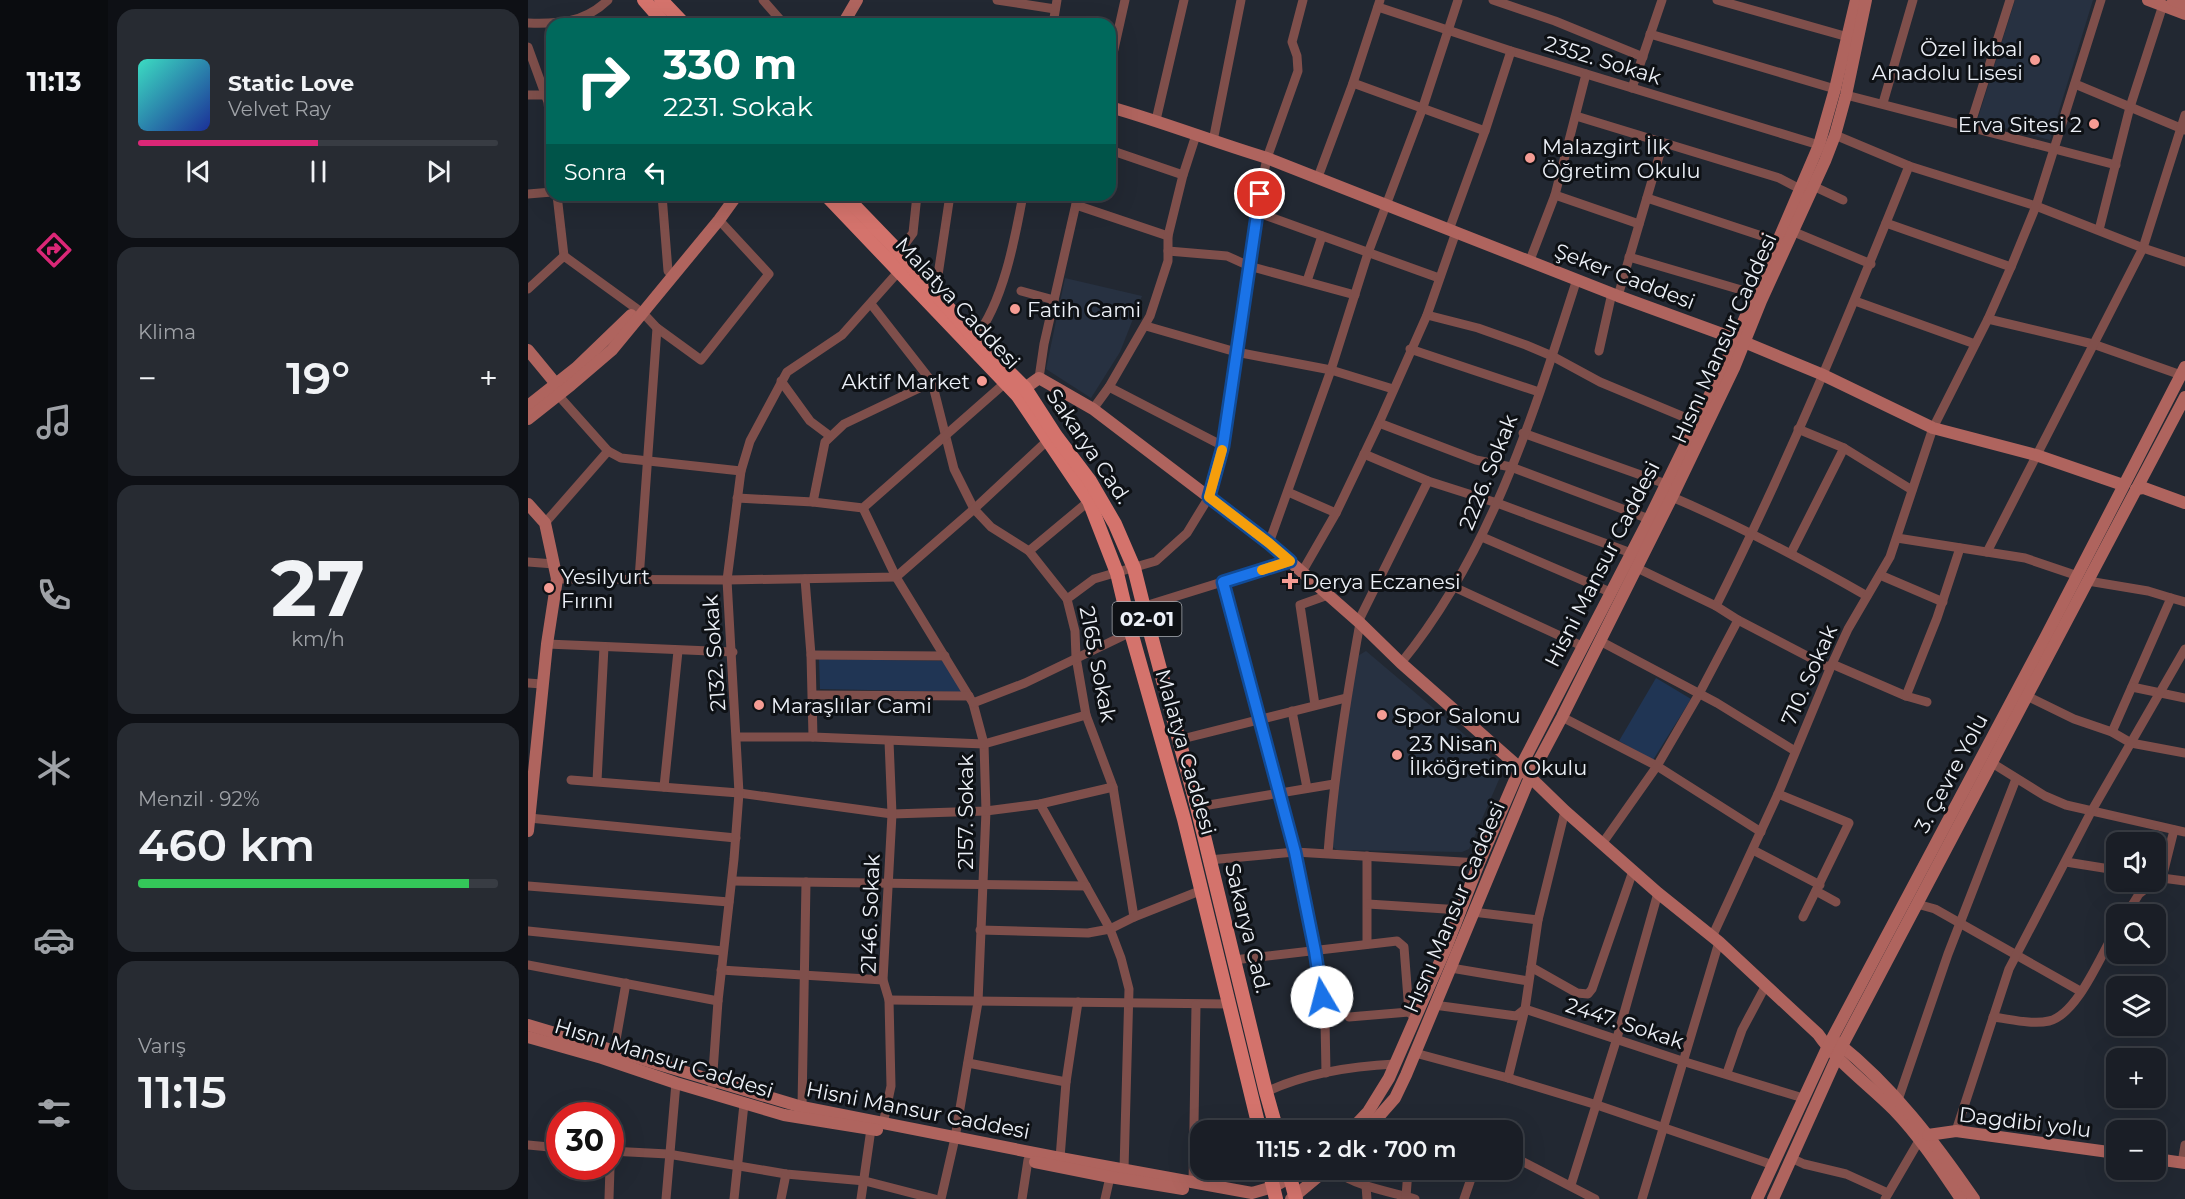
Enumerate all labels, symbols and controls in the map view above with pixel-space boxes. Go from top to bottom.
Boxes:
street label: 2352. Sokak [1542,30,1665,90]
place label: Özel İkbal Anadolu Lisesi [1872,36,2023,85]
text: 330 m [663,38,797,90]
icon: right [564,42,642,120]
marker: Özel İkbal Anadolu Lisesi [2028,53,2042,67]
text: 11:13 [27,65,81,98]
text: Static Love [228,70,354,97]
text: 2231. Sokak [663,90,813,123]
text: Velvet Ray [228,97,331,121]
place label: Erva Sitesi 2 [1958,112,2082,137]
marker: Erva Sitesi 2 [2087,117,2101,131]
place label: Malazgirt İlk Öğretim Okulu [1542,134,1701,183]
marker: Malazgirt İlk Öğretim Okulu [1523,151,1537,165]
icon: previous [182,155,215,188]
icon: pause [302,155,335,188]
icon: next [422,155,455,188]
icon: left [639,156,672,189]
text: Sonra [564,159,627,186]
pin [1234,168,1285,219]
icon: arrive [1243,177,1276,210]
icon: directions [33,229,75,271]
street label: Hısnı Mansur Caddesi [1666,229,1782,447]
street label: Malatya Caddesi [890,232,1026,374]
street label: Şeker Caddesi [1551,238,1699,314]
place label: Fatih Cami [1027,297,1141,322]
marker: Fatih Cami [1008,302,1022,316]
text: Klima [138,320,196,344]
text: 19° [286,350,350,405]
text: − [138,358,157,398]
text: + [479,358,498,398]
place label: Aktif Market [842,369,970,394]
marker: Aktif Market [975,374,989,388]
street label: Sakarya Cad. [1041,384,1137,508]
icon: music [33,401,75,443]
street label: 2226. Sokak [1454,410,1523,533]
street label: Hisni Mansur Caddesi [1539,457,1665,671]
text: 27 [271,540,365,636]
place label: Yesilyurt Fırını [561,564,650,613]
place label: Derya Eczanesi [1302,569,1461,594]
icon: phone [33,574,75,616]
marker: Derya Eczanesi [1283,574,1297,588]
marker: Yesilyurt Fırını [542,581,556,595]
street label: 2132. Sokak [697,593,731,712]
road number: 02-01 [1112,602,1182,636]
street label: 2165. Sokak [1075,604,1122,724]
street label: 710. Sokak [1776,621,1842,729]
text: km/h [291,627,345,651]
street label: Malatya Caddesi [1150,666,1222,838]
place label: Maraşlılar Cami [771,693,932,718]
marker: Maraşlılar Cami [752,698,766,712]
place label: Spor Salonu [1394,703,1521,728]
marker: Spor Salonu [1375,708,1389,722]
street label: 3. Çevre Yolu [1909,709,1993,837]
place label: 23 Nisan İlköğretim Okulu [1409,731,1587,780]
icon: climate [33,747,75,789]
marker: 23 Nisan İlköğretim Okulu [1390,748,1404,762]
street label: 2157. Sokak [953,754,978,870]
text: Menzil · 92% [138,787,260,811]
street label: Hısnı Mansur Caddesi [1398,797,1510,1017]
text: 460 km [138,817,315,872]
map controls [2106,832,2166,1180]
button: sound [2106,832,2166,892]
street label: 2146. Sokak [855,853,885,974]
street label: Sakarya Cad. [1220,860,1276,996]
button: search [2106,904,2166,964]
icon: car [33,919,75,961]
position arrow [1290,965,1354,1029]
button: layers [2106,976,2166,1036]
street label: 2447. Sokak [1563,992,1688,1054]
street label: Hısnı Mansur Caddesi [552,1013,776,1103]
text: Varış [138,1034,186,1058]
button: + [2106,1048,2166,1108]
text: 11:15 [138,1064,227,1119]
street label: Hisni Mansur Caddesi [804,1076,1032,1144]
icon: filters [33,1092,75,1134]
street label: Dagdibi yolu [1957,1101,2093,1143]
speed limit sign: 30 [546,1102,624,1180]
button: − [2106,1120,2166,1180]
text: 11:15 · 2 dk · 700 m [1257,1136,1456,1163]

